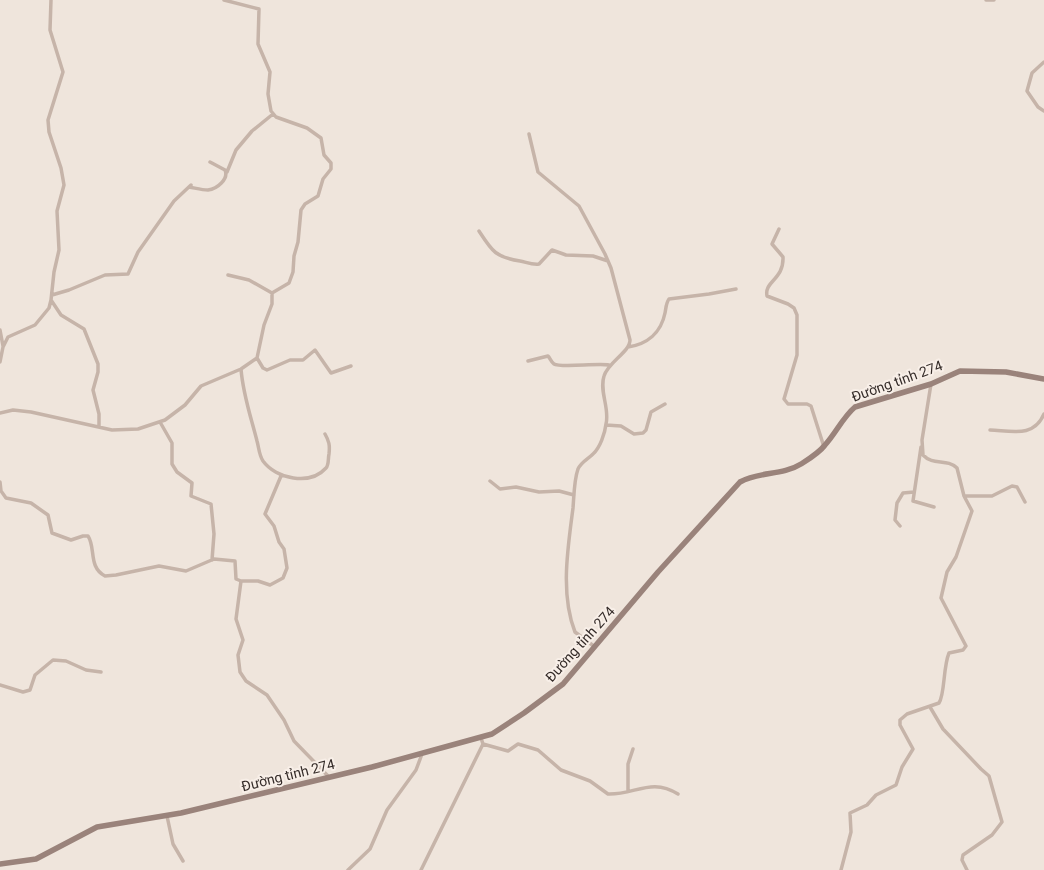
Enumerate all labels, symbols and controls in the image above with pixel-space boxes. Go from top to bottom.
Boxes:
street label: Đường tỉnh 274 [849,357,945,405]
street label: Đường tỉnh 274 [542,603,618,685]
street label: Đường tỉnh 274 [240,756,336,794]

